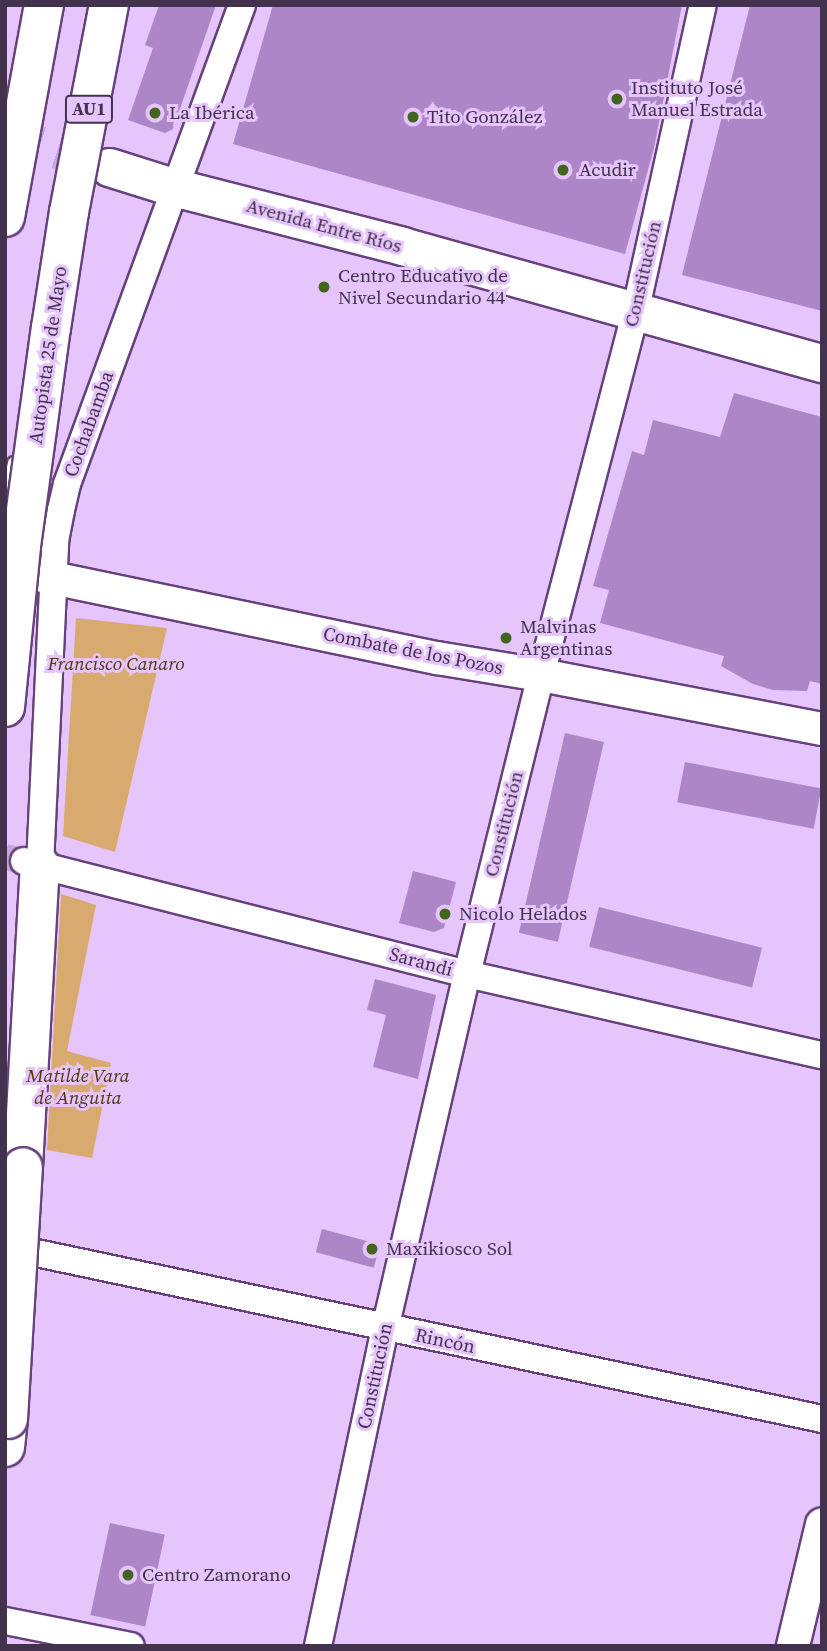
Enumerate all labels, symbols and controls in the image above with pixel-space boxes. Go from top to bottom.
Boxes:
place label: Instituto José Manuel Estrada [631,77,763,121]
marker: Instituto José Manuel Estrada [609,91,625,107]
road number: AU1 [64,94,114,124]
place label: La Ibérica [169,102,255,124]
marker: La Ibérica [147,105,163,121]
place label: Tito González [427,106,542,128]
marker: Tito González [405,109,421,125]
place label: Acudir [579,159,636,181]
marker: Acudir [553,160,573,180]
street label: Avenida Entre Ríos [244,194,404,258]
street label: Constitución [620,219,666,329]
street label: Autopista 25 de Mayo [24,265,72,445]
place label: Centro Educativo de Nivel Secundario 44 [338,265,508,309]
marker: Centro Educativo de Nivel Secundario 44 [316,279,332,295]
street label: Cochabamba [59,368,119,480]
place label: Malvinas Argentinas [520,616,612,660]
street label: Combate de los Pozos [321,622,505,680]
marker: Malvinas Argentinas [498,630,514,646]
park label: Francisco Canaro [47,653,185,675]
street label: Constitución [480,769,528,879]
place label: Nicolo Helados [459,903,587,925]
marker: Nicolo Helados [437,906,453,922]
street label: Sarandí [387,943,455,981]
park label: Matilde Vara de Anguita [26,1065,130,1109]
place label: Maxikiosco Sol [386,1238,513,1260]
marker: Maxikiosco Sol [364,1241,380,1257]
street label: Constitución [353,1321,397,1431]
street label: Rincón [413,1324,477,1358]
place label: Centro Zamorano [142,1564,291,1586]
marker: Centro Zamorano [120,1567,136,1583]

